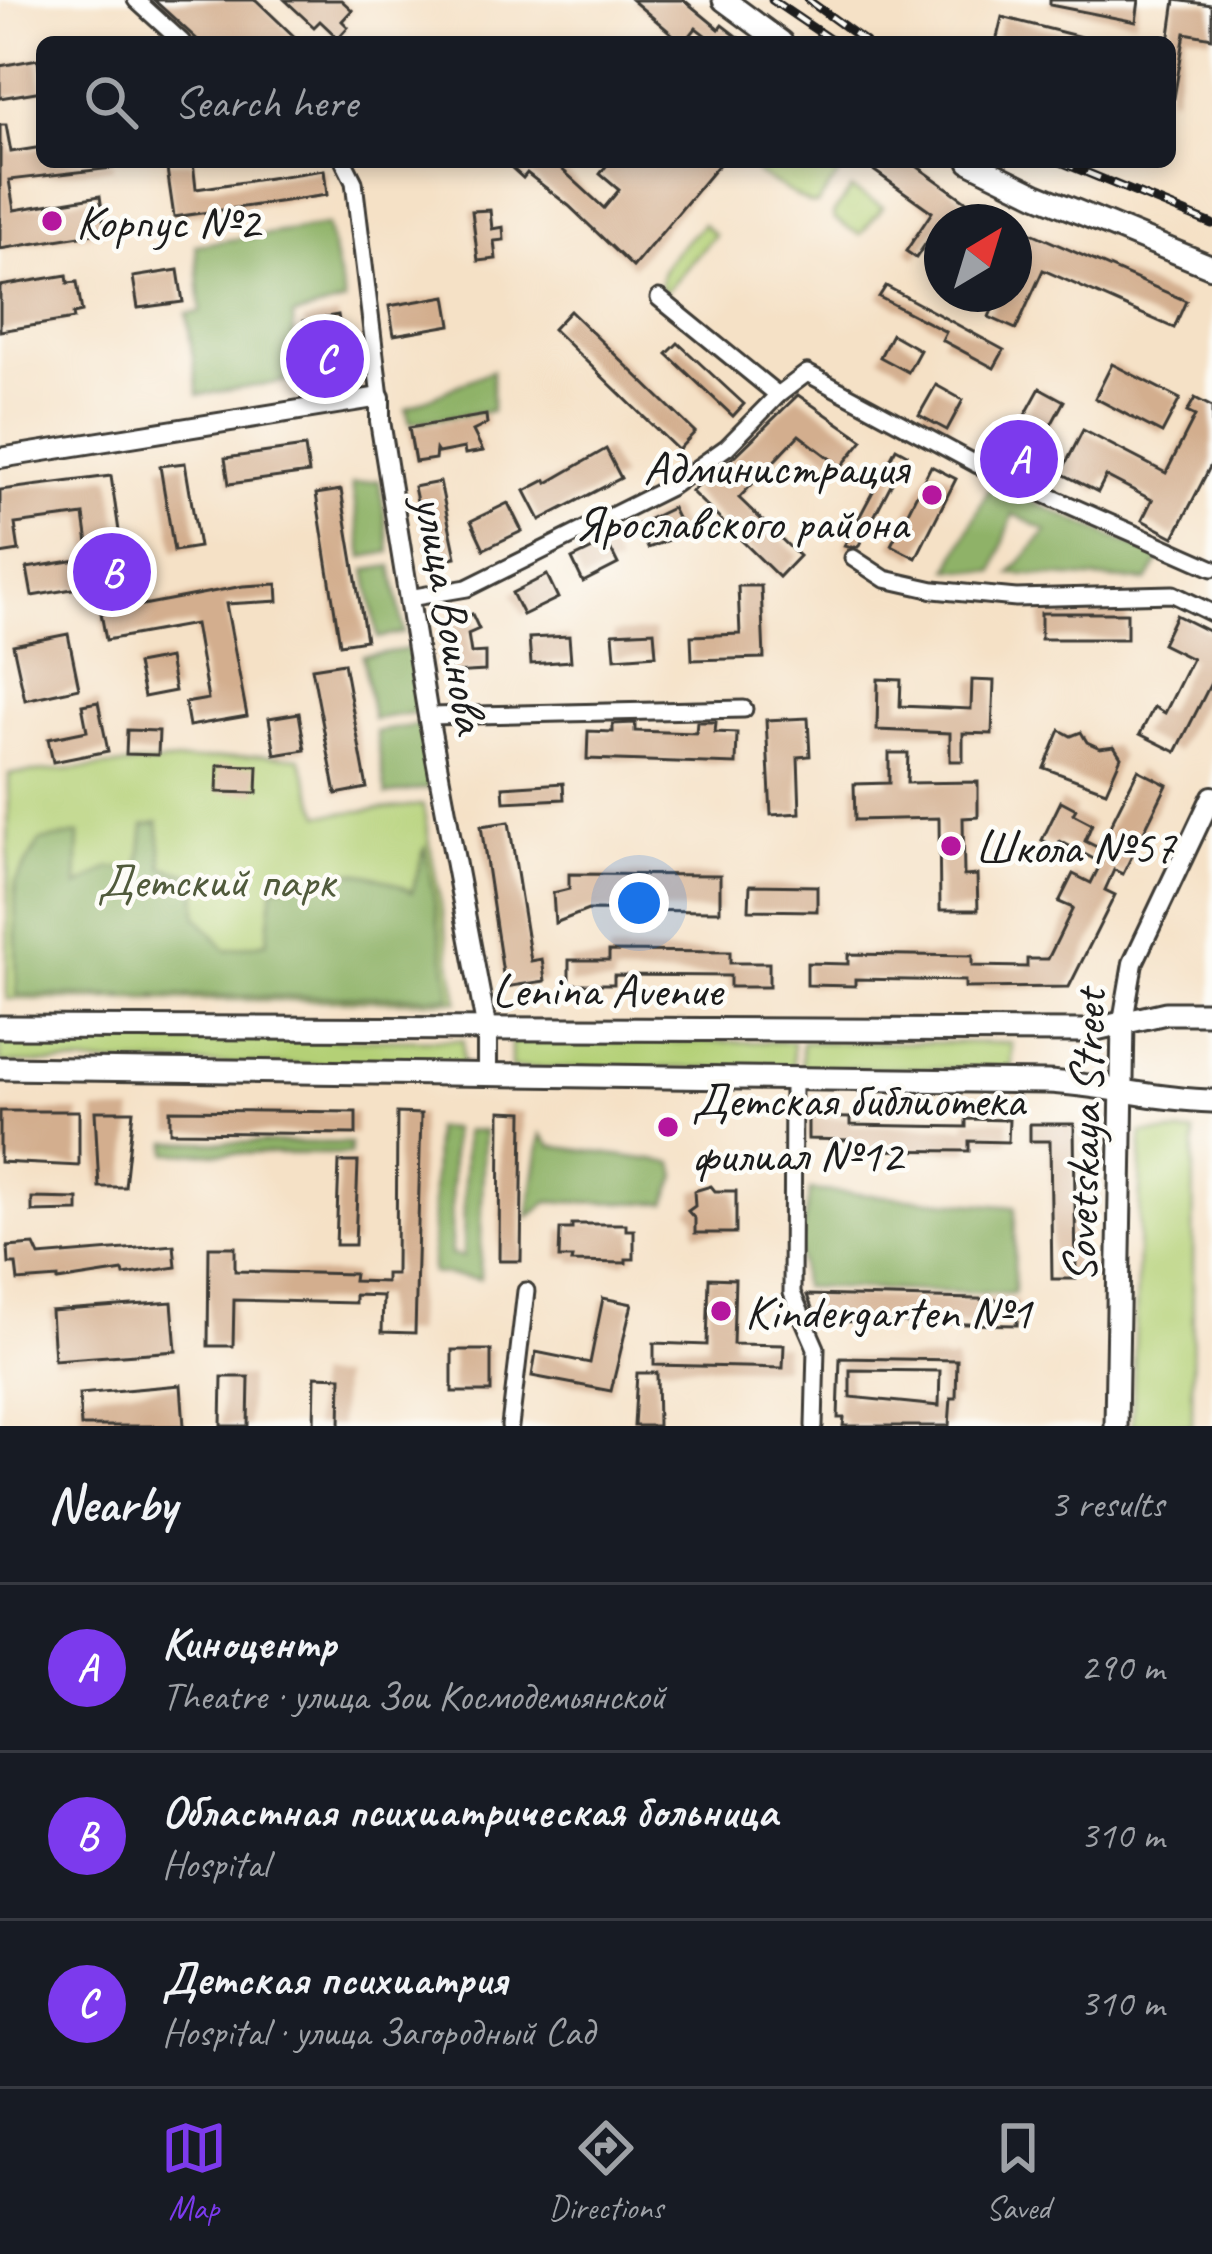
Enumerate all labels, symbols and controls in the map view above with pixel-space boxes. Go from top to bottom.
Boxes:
search box [36,36,1176,168]
icon: search [78,69,144,135]
text: Search here [174,74,357,131]
place label: Корпус №2 [76,192,263,252]
north arrow [924,204,1032,312]
marker: Корпус №2 [39,208,65,234]
pin: C [286,314,364,404]
pin: A [980,414,1058,504]
place label: Администрация Ярославского района [575,438,911,553]
marker: Администрация Ярославского района [919,482,945,508]
street label: улица Воинова [400,488,502,740]
pin: B [73,527,151,617]
place label: Школа №57 [975,817,1178,877]
marker: Школа №57 [938,833,964,859]
park label: Детский парк [97,851,338,911]
your location [609,873,669,933]
street label: Lenina Avenue [492,960,725,1020]
street label: Sovetskaya Street [1049,984,1119,1284]
place label: Детская библиотека филиал №12 [692,1070,1027,1185]
marker: Детская библиотека филиал №12 [655,1114,681,1140]
place label: Kindergarten №1 [745,1282,1034,1342]
marker: Kindergarten №1 [708,1298,734,1324]
text: Nearby [48,1472,176,1536]
text: 3 results [1050,1480,1164,1529]
text: Киноцентр [162,1615,336,1672]
text: A [77,1643,97,1692]
text: 290 m [1080,1643,1164,1692]
text: Theatre · улица Зои Космодемьянской [162,1672,665,1721]
text: Областная психиатрическая больница [162,1783,777,1840]
text: B [77,1811,97,1860]
text: 310 m [1080,1811,1164,1860]
text: Hospital [162,1840,269,1889]
text: Детская психиатрия [162,1951,507,2008]
text: C [78,1979,96,2028]
text: 310 m [1080,1979,1164,2028]
text: Hospital · улица Загородный Сад [162,2008,594,2057]
tab: Map [161,2115,227,2229]
tab: Directions [549,2115,663,2229]
tab: Saved [985,2115,1051,2229]

